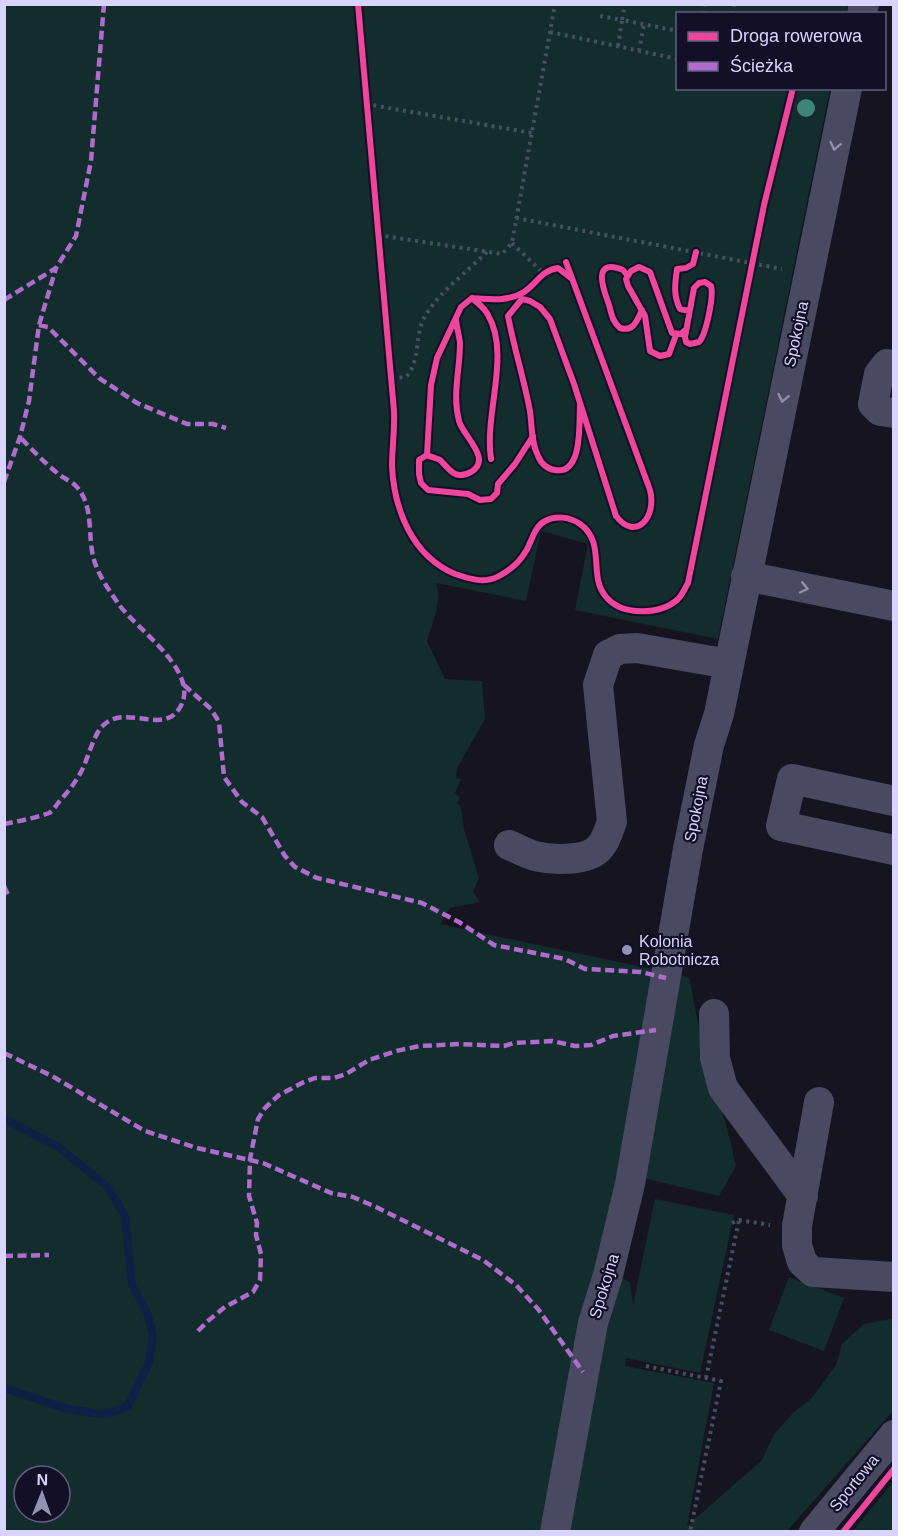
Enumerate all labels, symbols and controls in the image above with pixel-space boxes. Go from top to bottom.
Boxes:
legend [676,12,886,90]
text: Droga rowerowa [730,26,863,46]
text: Ścieżka [730,55,794,76]
one-way arrow [829,141,842,151]
street label: Spokojna [781,300,811,368]
one-way arrow [777,393,790,403]
one-way arrow [798,580,808,593]
street label: Spokojna [681,775,711,843]
place label: Kolonia Robotnicza [639,933,719,968]
marker: Kolonia Robotnicza [620,943,634,957]
street label: Spokojna [586,1252,622,1320]
street label: Sportowa [826,1451,882,1515]
north arrow [12,1464,72,1524]
text: N [36,1471,48,1488]

